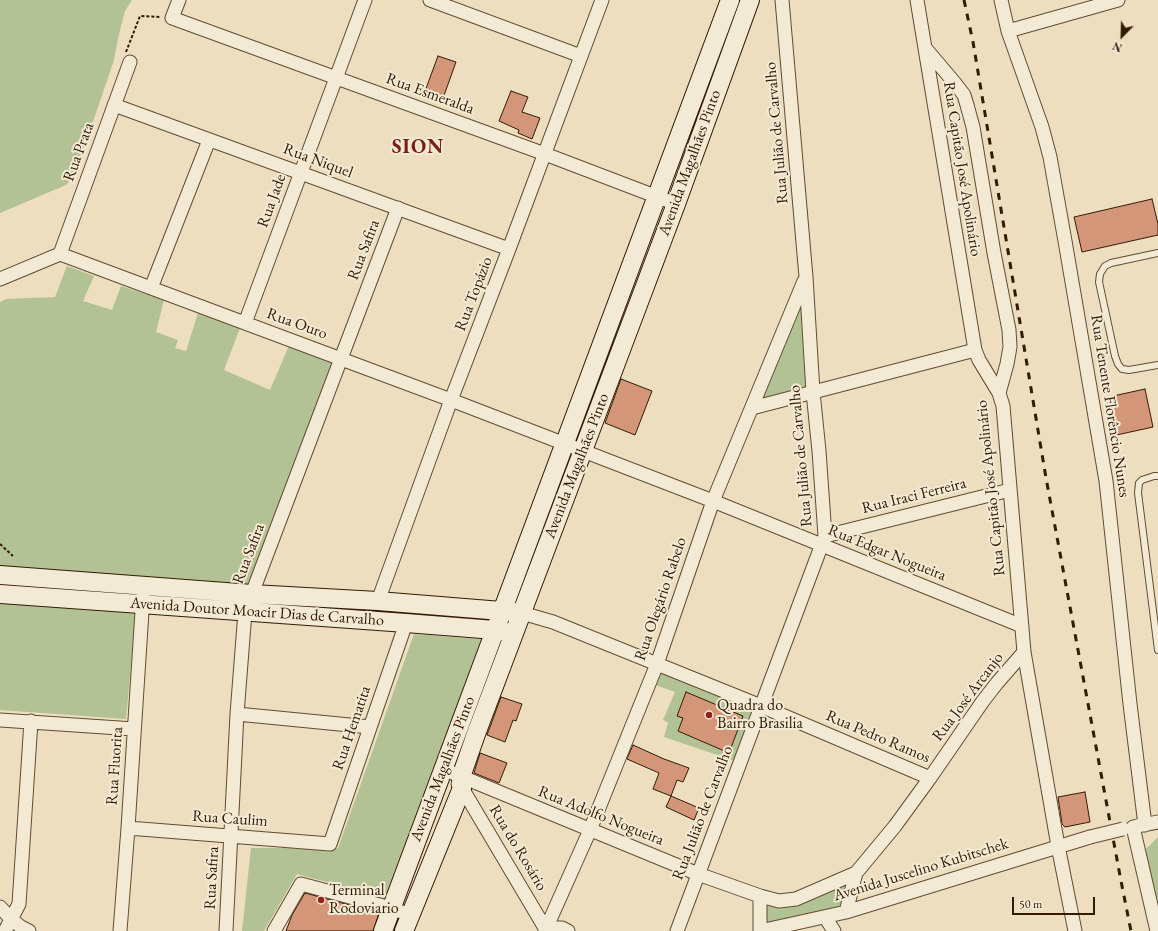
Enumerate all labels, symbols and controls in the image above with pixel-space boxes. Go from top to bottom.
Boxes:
north arrow [1102,16,1142,56]
text: N [1110,39,1124,55]
street label: Rua Julião de Carvalho [761,61,793,205]
street label: Rua Esmeralda [383,69,477,119]
street label: Rua Capitão José Apolinário [939,80,985,258]
street label: Avenida Magalhães Pinto [655,87,725,239]
street label: Rua Prata [59,120,99,184]
district label: SION [392,136,444,160]
street label: Rua Niquel [280,140,356,182]
street label: Rua Jade [253,172,291,230]
street label: Rua Safira [344,217,384,283]
street label: Rua Topázio [451,254,497,334]
street label: Rua Ouro [264,304,330,344]
street label: Rua Tenente Florêncio Nunes [1086,313,1134,499]
street label: Rua Julião de Carvalho [785,384,817,528]
street label: Avenida Magalhães Pinto [540,391,614,541]
street label: Rua Capitão José Apolinário [972,399,1010,577]
street label: Rua Iraci Ferreira [860,474,968,518]
street label: Rua Safira [229,521,269,587]
street label: Rua Edgar Nogueira [825,521,949,585]
street label: Rua Olegário Rabelo [631,535,691,663]
street label: Avenida Doutor Moacir Dias de Carvalho [129,594,385,630]
street label: Rua José Arcanjo [928,649,1008,745]
street label: Rua Hematita [329,683,375,773]
street label: Avenida Magalhães Pinto [406,694,480,844]
place label: Quadra do Bairro Brasilia [717,696,803,734]
street label: Rua Pedro Ramos [823,706,933,768]
marker: Quadra do Bairro Brasilia [704,710,714,720]
street label: Rua Fluorita [103,726,127,806]
street label: Rua Julião de Carvalho [669,743,737,883]
street label: Rua Adolfo Nogueira [535,782,667,850]
street label: Rua do Rosário [485,802,551,894]
street label: Rua Caulim [192,807,268,831]
street label: Avenida Juscelino Kubitschek [831,834,1011,906]
street label: Rua Safira [201,846,223,910]
place label: Terminal Rodoviario [329,881,399,919]
scale bar [1014,889,1097,915]
marker: Terminal Rodoviario [316,895,326,905]
text: 50 m [1019,896,1042,912]

